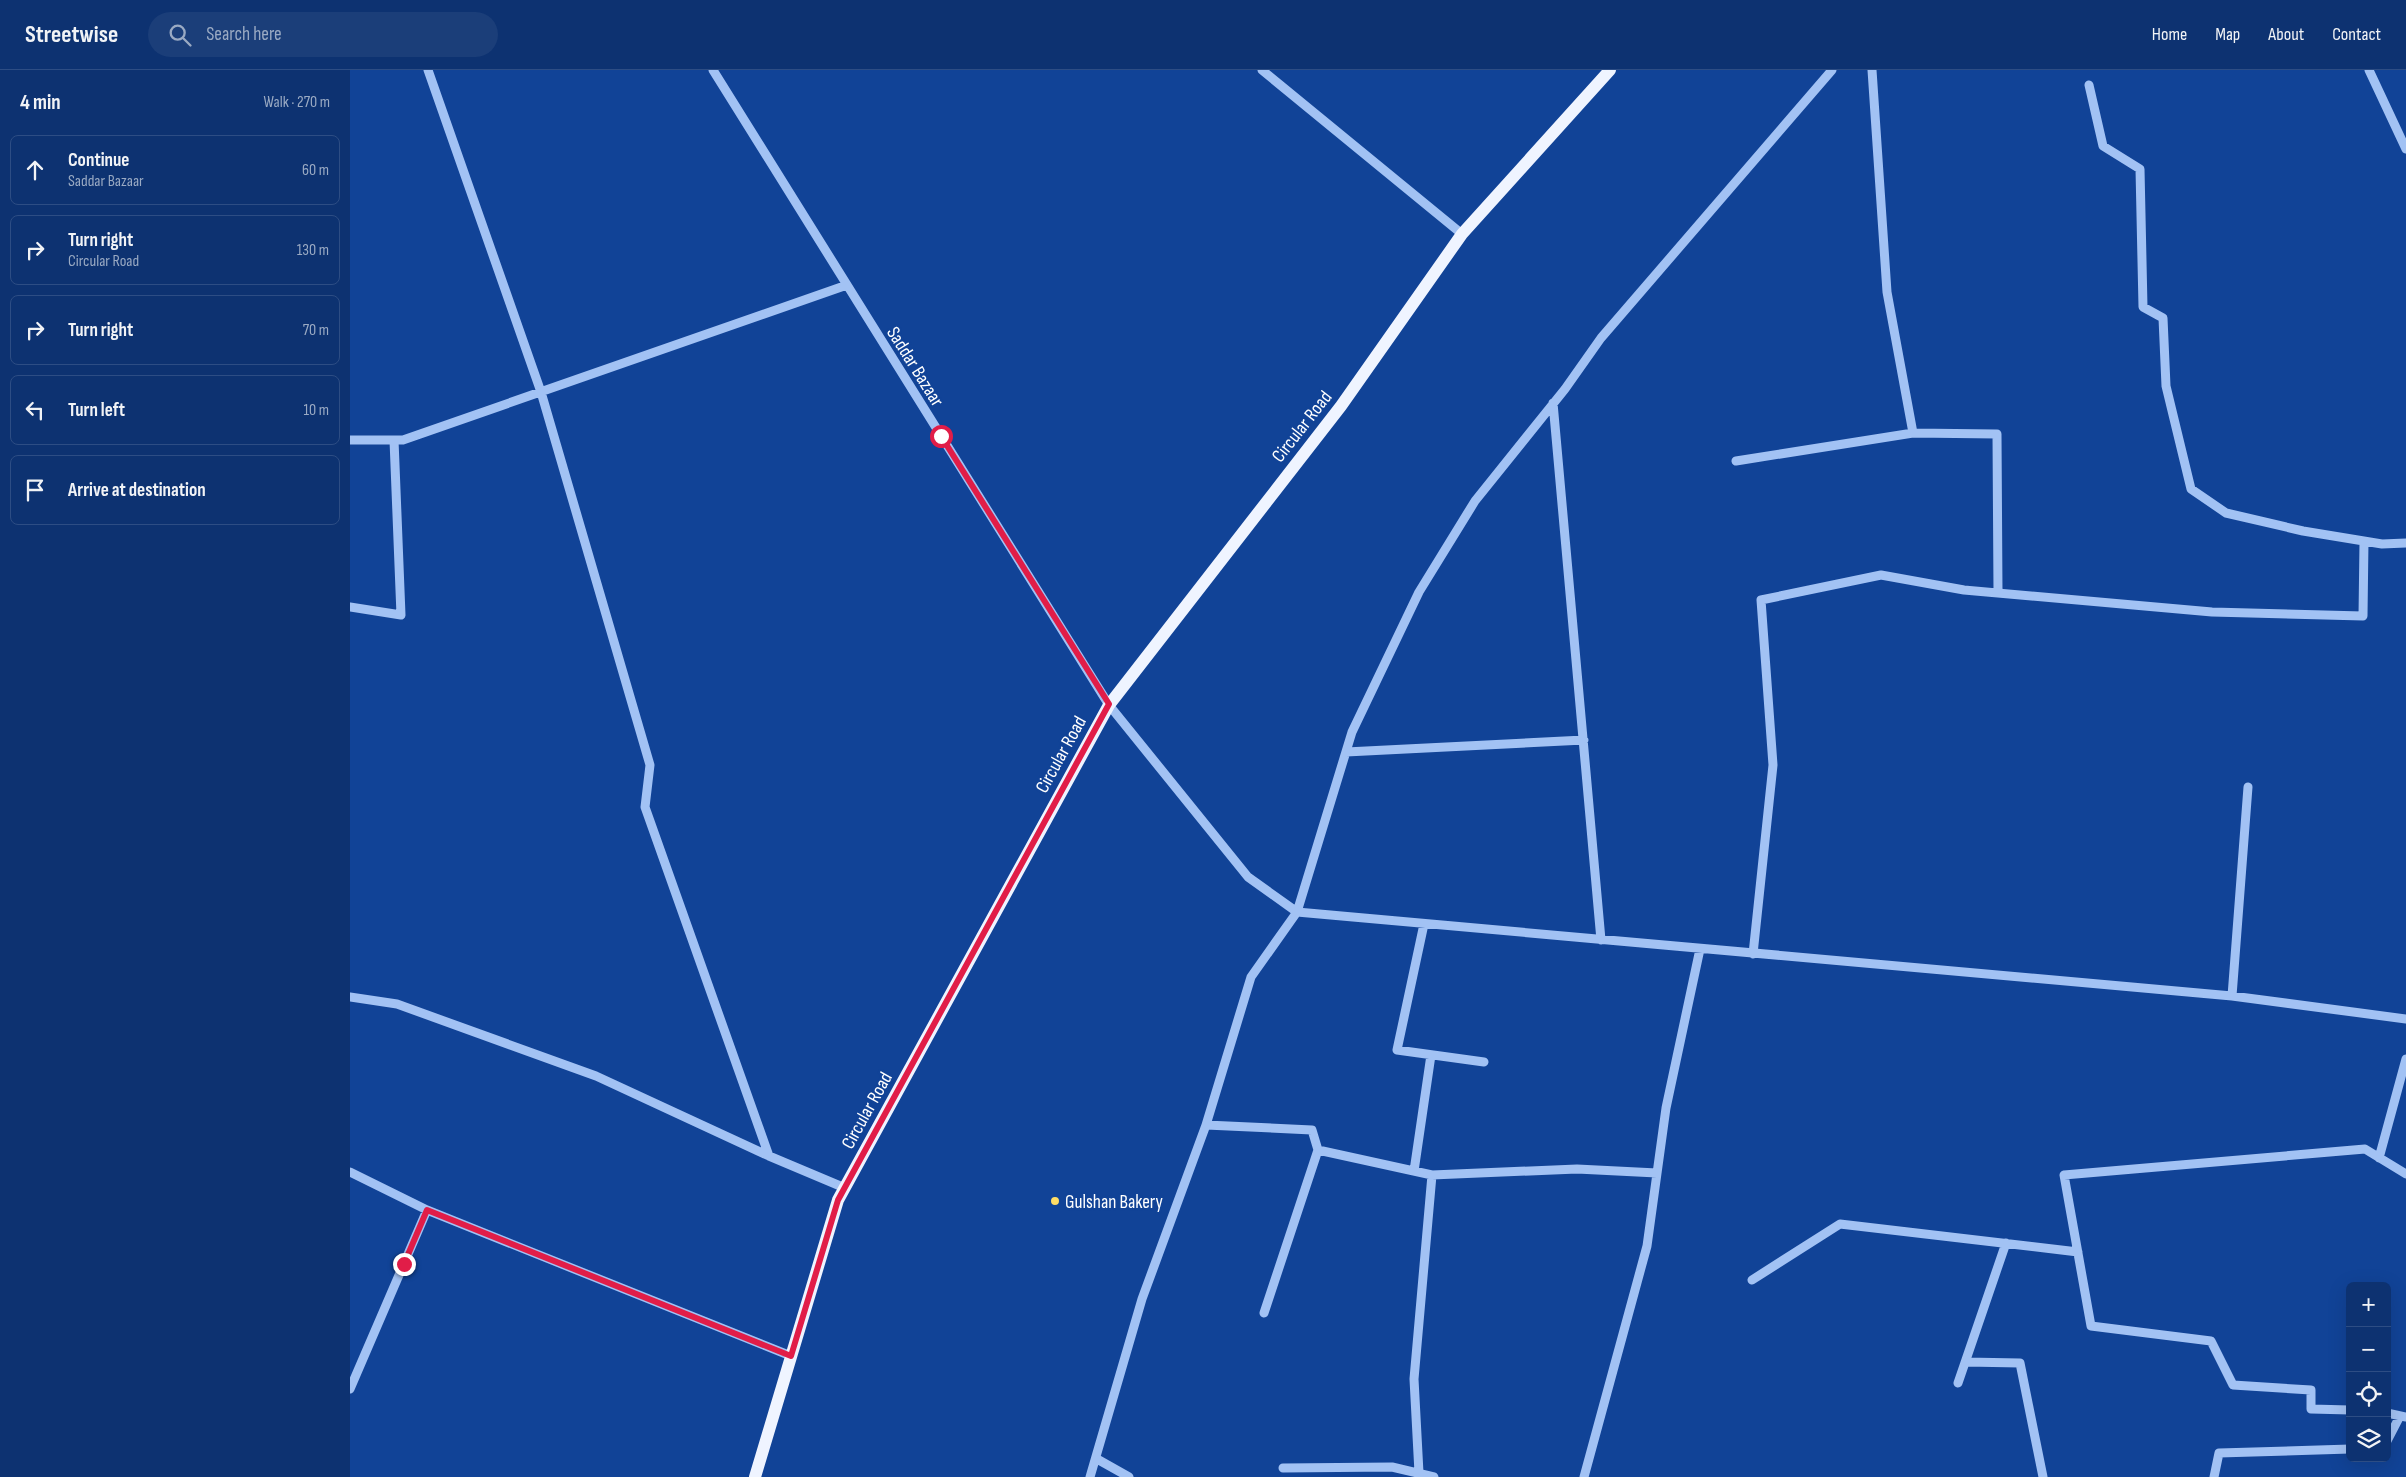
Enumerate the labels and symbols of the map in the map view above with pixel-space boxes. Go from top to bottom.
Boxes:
street label: Saddar Bazaar [881,323,949,411]
street label: Circular Road [1267,387,1337,467]
route start [930,425,953,448]
street label: Circular Road [1031,712,1092,797]
street label: Circular Road [837,1068,898,1153]
place label: Gulshan Bakery [1065,1191,1163,1214]
marker: Gulshan Bakery [1049,1195,1061,1207]
route end [393,1253,416,1276]

